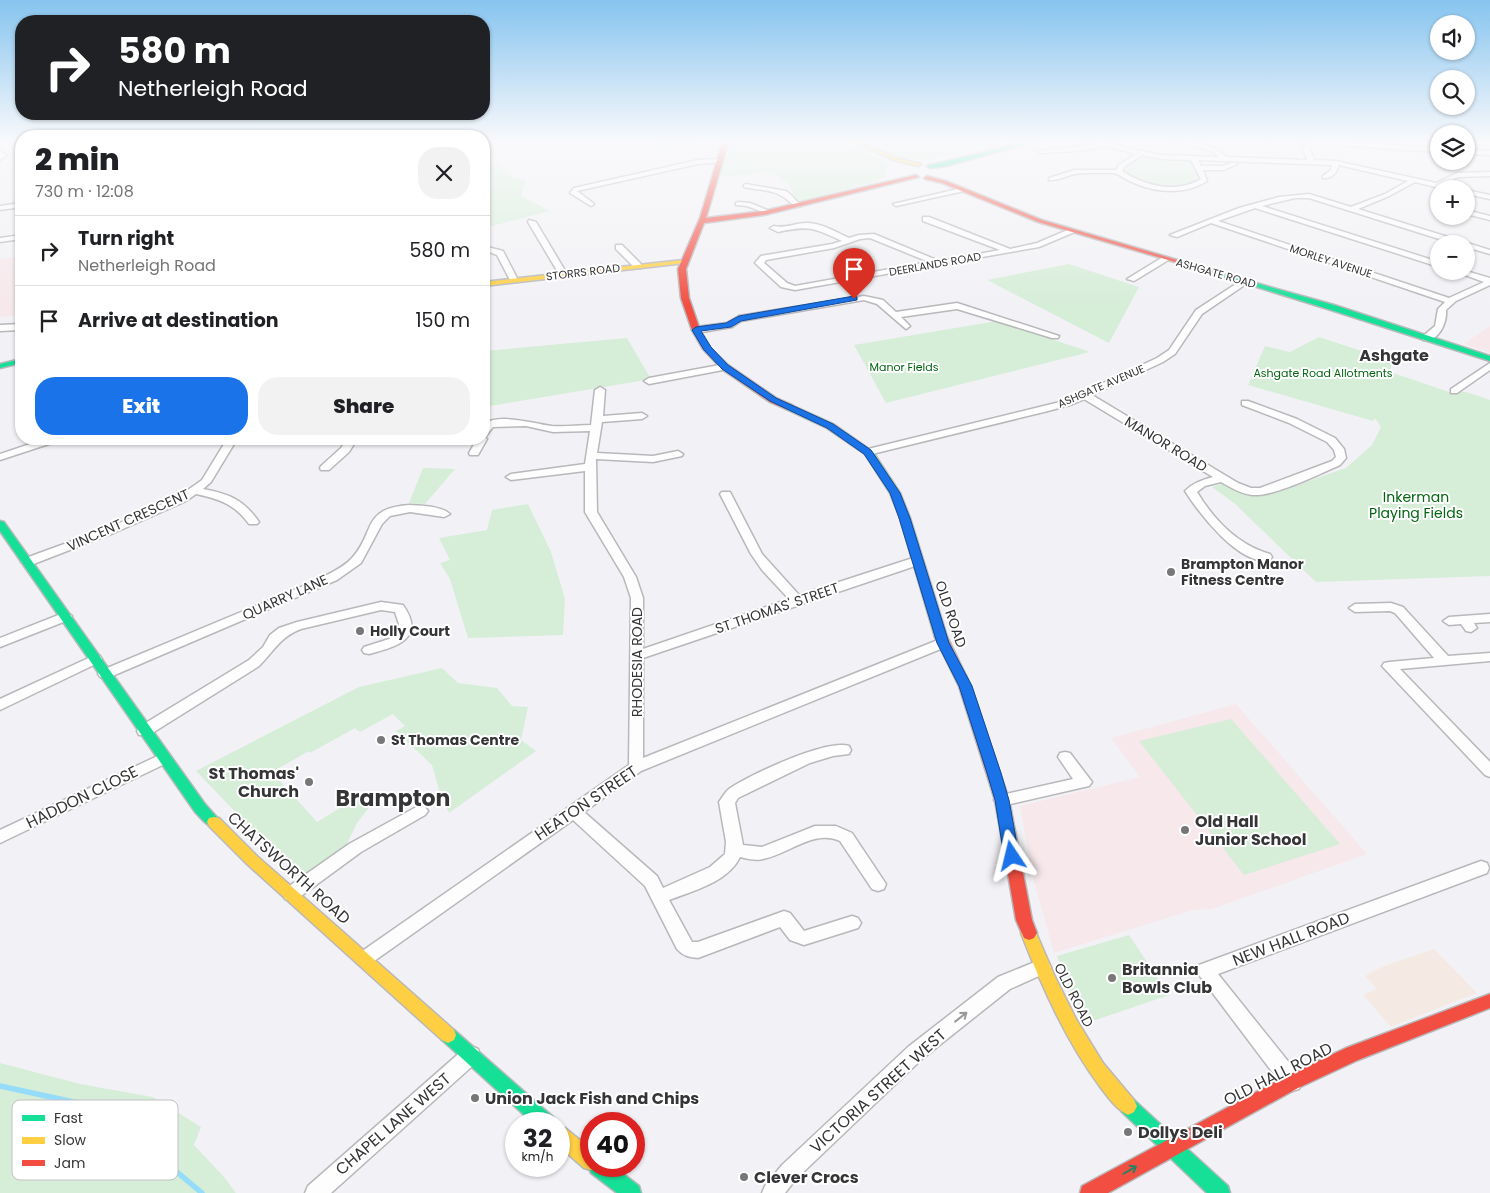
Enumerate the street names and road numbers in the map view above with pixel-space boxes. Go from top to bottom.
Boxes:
street label: MORLEY AVENUE [1288,240,1374,282]
street label: DEERLANDS ROAD [888,248,983,280]
street label: ASHGATE ROAD [1174,254,1258,292]
street label: STORRS ROAD [545,260,621,284]
street label: ASHGATE AVENUE [1055,360,1147,412]
street label: MANOR ROAD [1121,411,1211,477]
street label: VINCENT CRESCENT [64,484,193,556]
street label: QUARRY LANE [239,569,331,625]
street label: ST THOMAS' STREET [712,577,842,639]
street label: OLD ROAD [930,578,972,650]
street label: RHODESIA ROAD [627,607,647,717]
street label: HADDON CLOSE [22,760,142,834]
street label: HEATON STREET [530,760,642,846]
street label: CHATSWORTH ROAD [222,806,356,930]
street label: NEW HALL ROAD [1229,906,1353,972]
street label: OLD ROAD [1049,959,1099,1031]
street label: VICTORIA STREET WEST [805,1023,951,1158]
street label: OLD HALL ROAD [1220,1037,1336,1111]
street label: CHAPEL LANE WEST [330,1067,456,1181]

